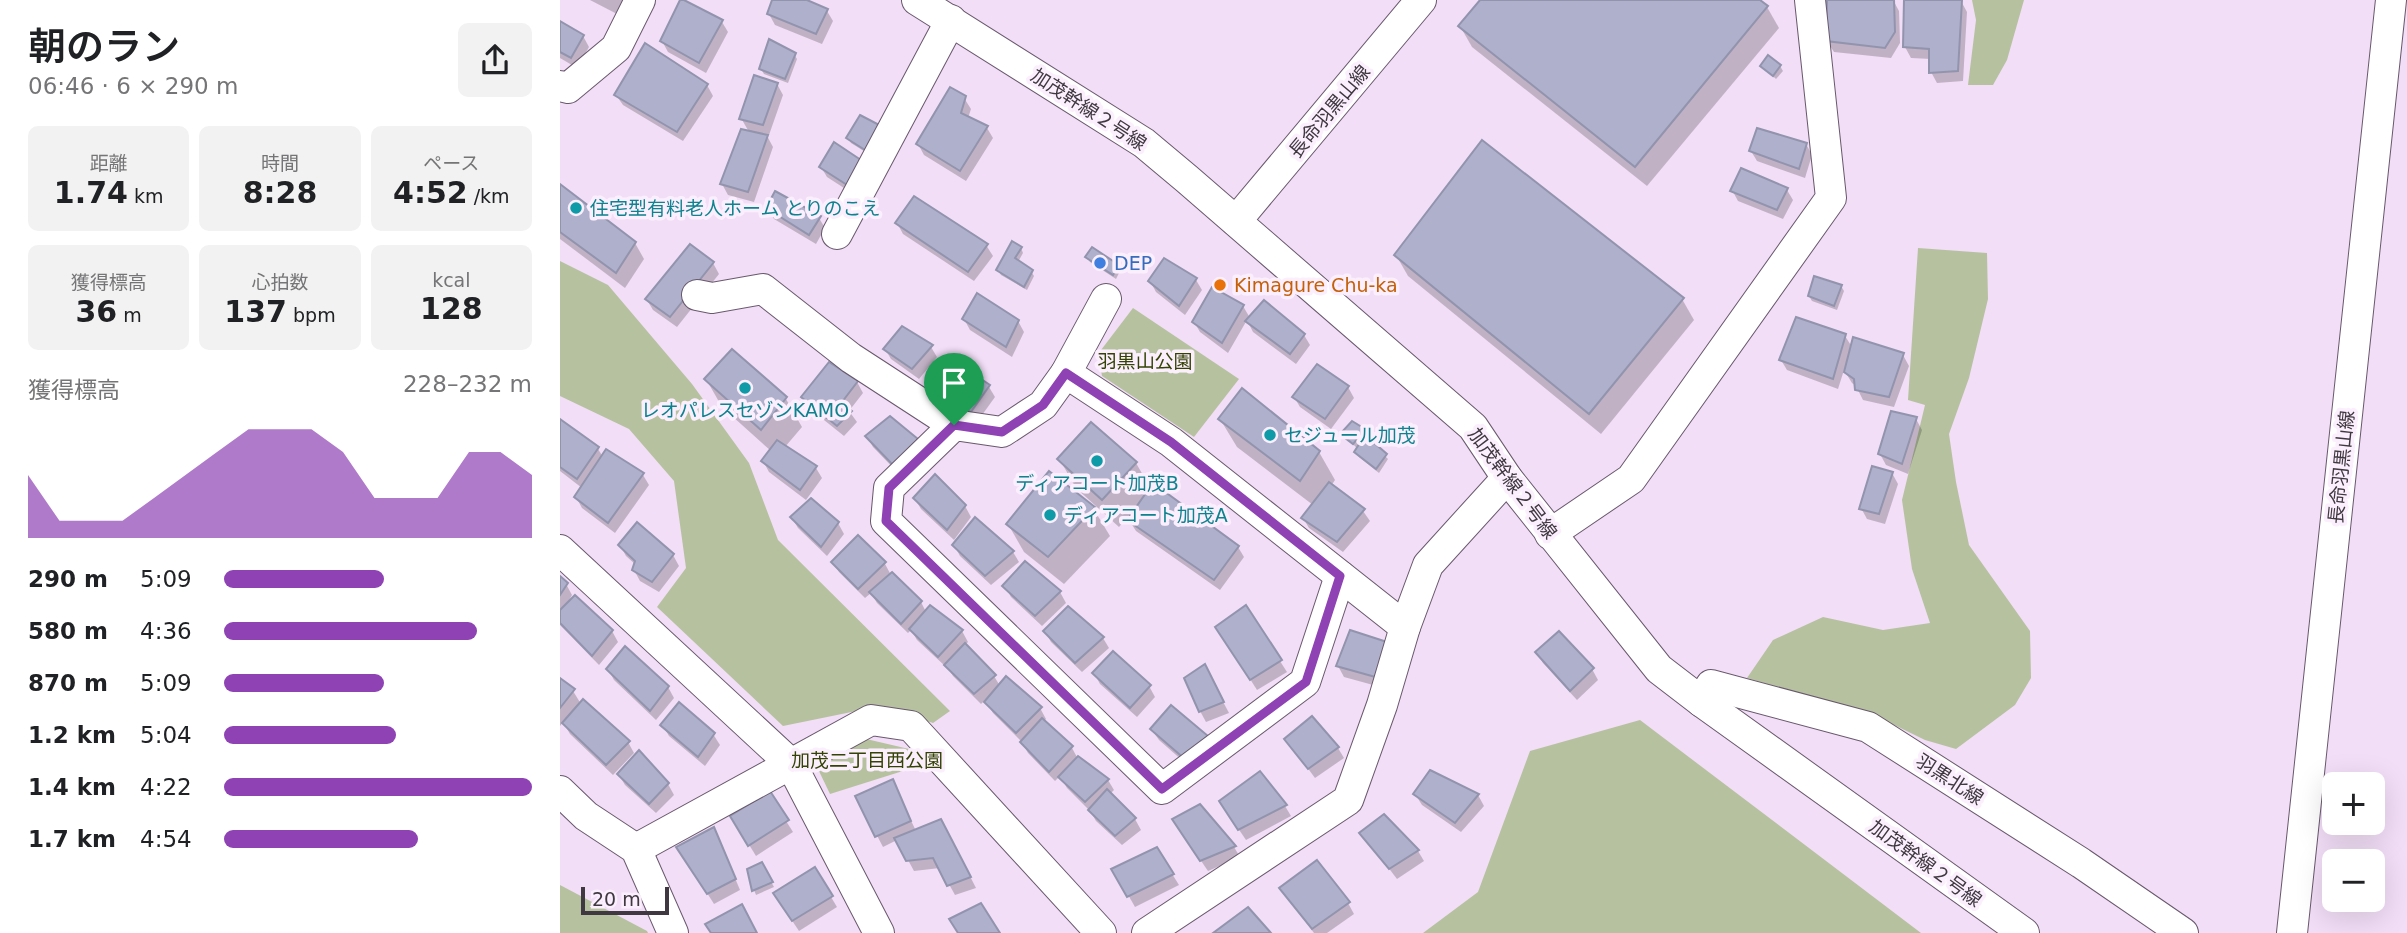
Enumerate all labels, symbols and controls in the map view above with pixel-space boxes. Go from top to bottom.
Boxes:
button: share [458,23,532,97]
text: 朝のラン [28,25,180,69]
street label: 長命羽黒山線 [1284,60,1374,162]
street label: 加茂幹線２号線 [1027,64,1151,154]
text: 06:46 · 6 × 290 m [28,73,238,99]
text: 距離 [90,152,128,174]
text: 時間 [261,152,299,174]
text: ペース [423,152,479,174]
text: 1.74 [54,175,128,210]
text: 8:28 [243,175,317,210]
text: 4:52 [393,175,468,210]
text: km [128,185,163,207]
text: /km [468,185,510,207]
place label: 住宅型有料老人ホーム とりのこえ [590,197,880,219]
marker: 住宅型有料老人ホーム とりのこえ [568,200,584,216]
place label: DEP [1114,252,1152,274]
marker: DEP [1092,255,1108,271]
text: kcal [432,269,471,291]
text: 獲得標高 [71,271,147,293]
text: 心拍数 [251,271,309,293]
place label: Kimagure Chu-ka [1234,274,1398,296]
marker: Kimagure Chu-ka [1212,277,1228,293]
text: 128 [420,291,483,326]
text: 36 [76,294,117,329]
text: 137 [224,294,287,329]
text: m [117,304,142,326]
text: bpm [287,304,336,326]
park label: 羽黒山公園 [1097,350,1193,372]
pin [924,353,984,425]
icon: arrive [935,364,973,402]
text: 228–232 m [403,371,532,397]
text: 獲得標高 [28,377,120,403]
marker: レオパレスセゾンKAMO [737,380,753,396]
place label: レオパレスセゾンKAMO [641,399,849,421]
street label: 長命羽黒山線 [2324,409,2358,525]
street label: 加茂幹線２号線 [1464,423,1562,543]
place label: セジュール加茂 [1284,424,1416,446]
marker: セジュール加茂 [1262,427,1278,443]
marker: ディアコート加茂B [1089,453,1105,469]
place label: ディアコート加茂B [1015,472,1179,494]
place label: ディアコート加茂A [1064,504,1228,526]
marker: ディアコート加茂A [1042,507,1058,523]
text: 290 m [28,566,108,592]
text: 5:09 [140,566,192,592]
text: 580 m [28,618,108,644]
text: 4:36 [140,618,192,644]
text: 870 m [28,670,108,696]
text: 5:09 [140,670,192,696]
text: 1.2 km [28,722,116,748]
text: 5:04 [140,722,192,748]
park label: 加茂二丁目西公園 [791,749,943,771]
street label: 羽黒北線 [1912,749,1988,809]
map controls [2322,772,2385,912]
button: + [2322,772,2385,835]
text: 1.4 km [28,774,116,800]
text: 4:22 [140,774,192,800]
street label: 加茂幹線２号線 [1866,815,1986,911]
text: 1.7 km [28,826,116,852]
text: 4:54 [140,826,192,852]
button: − [2322,849,2385,912]
scale bar [581,884,668,916]
text: 20 m [592,888,641,910]

